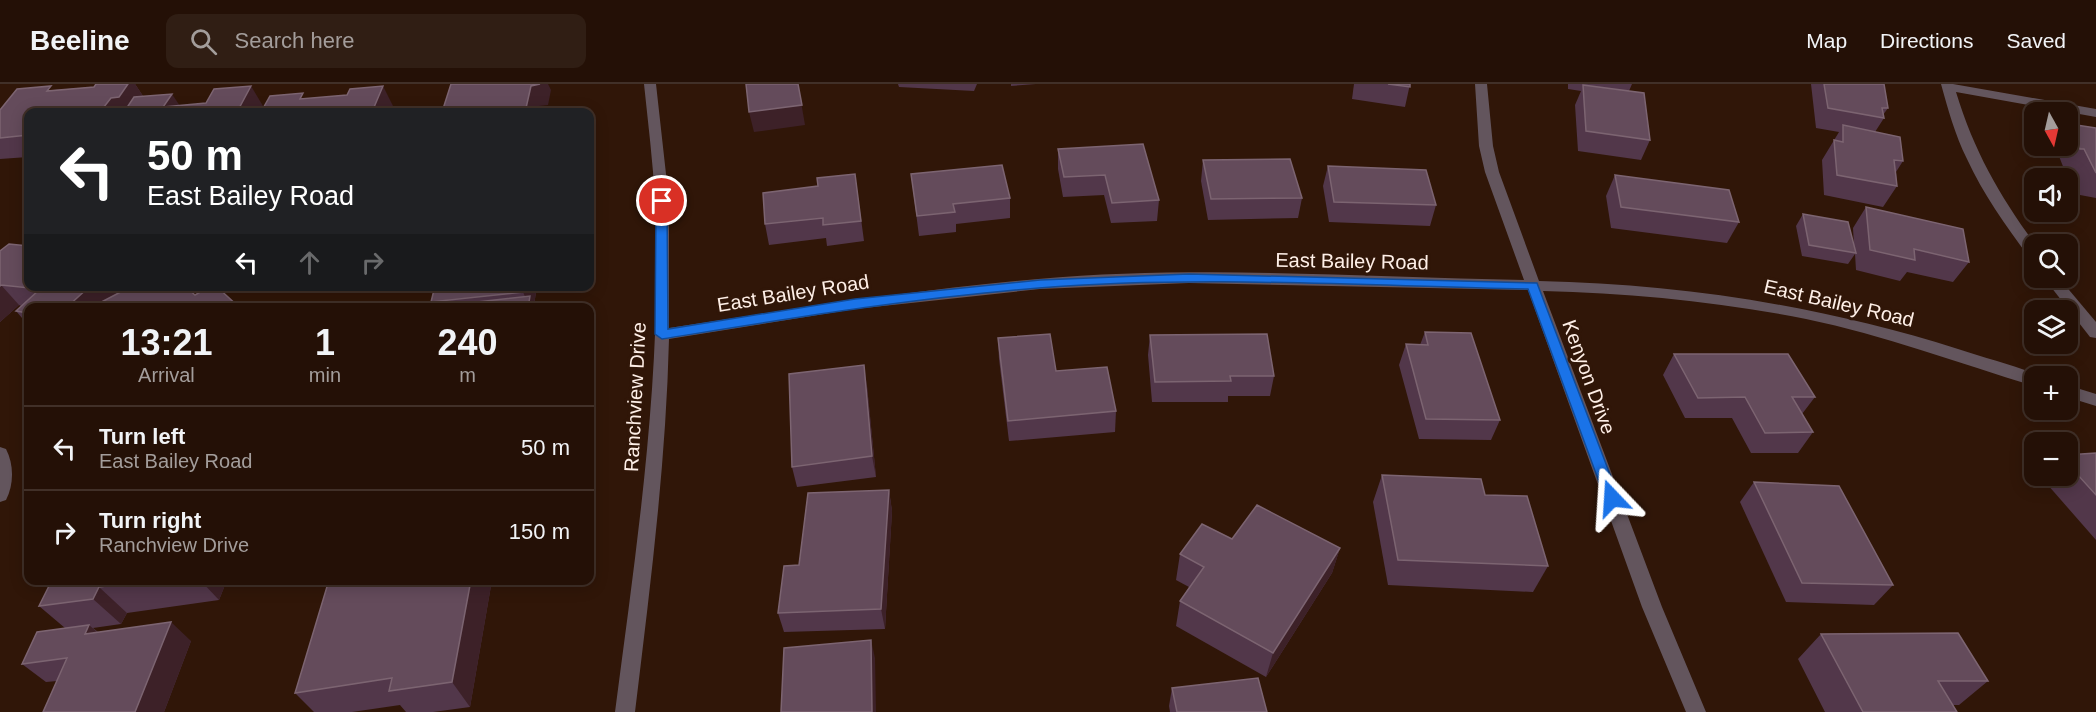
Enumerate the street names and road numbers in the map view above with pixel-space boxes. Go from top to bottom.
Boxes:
street label: East Bailey Road [1275,249,1429,273]
street label: East Bailey Road [716,270,870,316]
street label: East Bailey Road [1762,275,1916,331]
street label: Kenyon Drive [1558,317,1620,437]
street label: Ranchview Drive [620,321,650,473]

